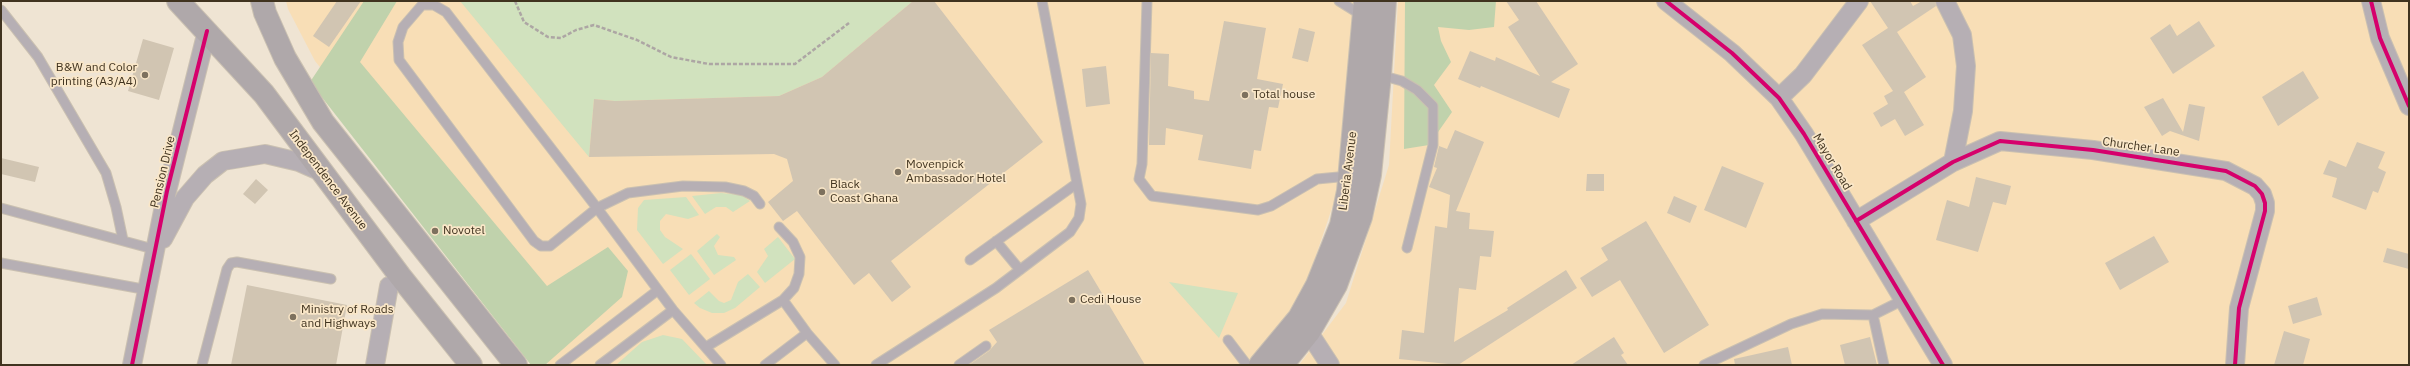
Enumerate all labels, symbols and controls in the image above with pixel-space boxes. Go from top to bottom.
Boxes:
place label: B&W and Color printing (A3/A4) [51,61,137,89]
marker: B&W and Color printing (A3/A4) [140,70,150,80]
place label: Total house [1253,88,1315,102]
marker: Total house [1240,90,1250,100]
street label: Independence Avenue [286,127,370,233]
street label: Liberia Avenue [1336,131,1360,211]
street label: Mayor Road [1809,131,1855,193]
street label: Churcher Lane [2101,134,2181,160]
street label: Pension Drive [148,135,178,209]
place label: Movenpick Ambassador Hotel [906,158,1006,186]
marker: Movenpick Ambassador Hotel [893,167,903,177]
place label: Black Coast Ghana [830,178,898,206]
marker: Black Coast Ghana [817,187,827,197]
place label: Novotel [443,224,485,238]
marker: Novotel [430,226,440,236]
place label: Cedi House [1080,293,1141,307]
marker: Cedi House [1067,295,1077,305]
place label: Ministry of Roads and Highways [301,303,394,331]
marker: Ministry of Roads and Highways [288,312,298,322]

